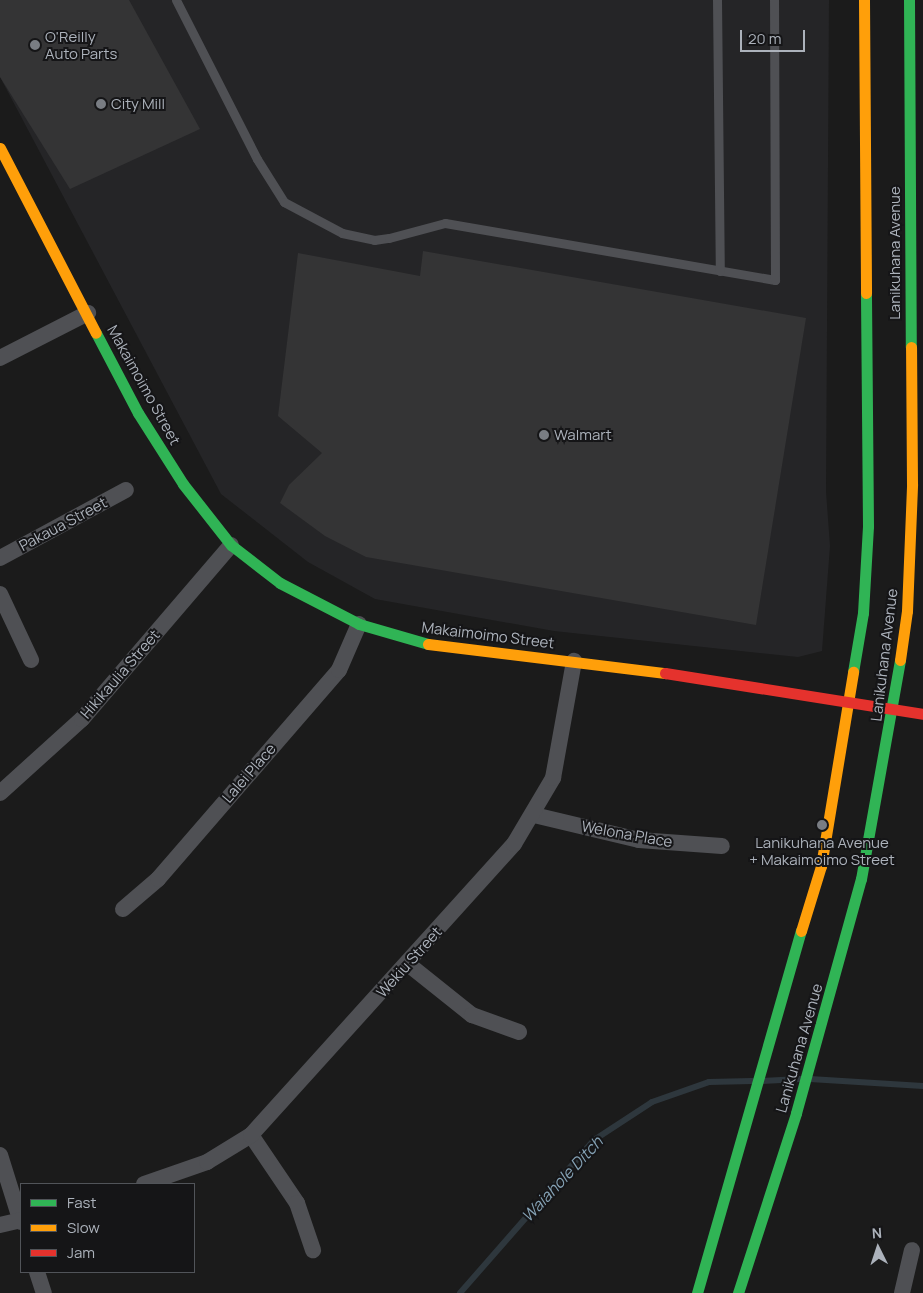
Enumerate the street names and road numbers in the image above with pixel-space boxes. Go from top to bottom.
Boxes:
street label: Lanikuhana Avenue [886,186,904,320]
street label: Makaimoimo Street [104,322,184,448]
street label: Pakaua Street [16,493,110,555]
street label: Lanikuhana Avenue [867,588,901,722]
street label: Makaimoimo Street [420,618,556,652]
street label: Hikikaulia Street [77,626,163,722]
street label: Lalei Place [218,740,280,806]
street label: Welona Place [580,817,674,851]
street label: Wekiu Street [373,923,445,1001]
street label: Lanikuhana Avenue [772,981,826,1115]

